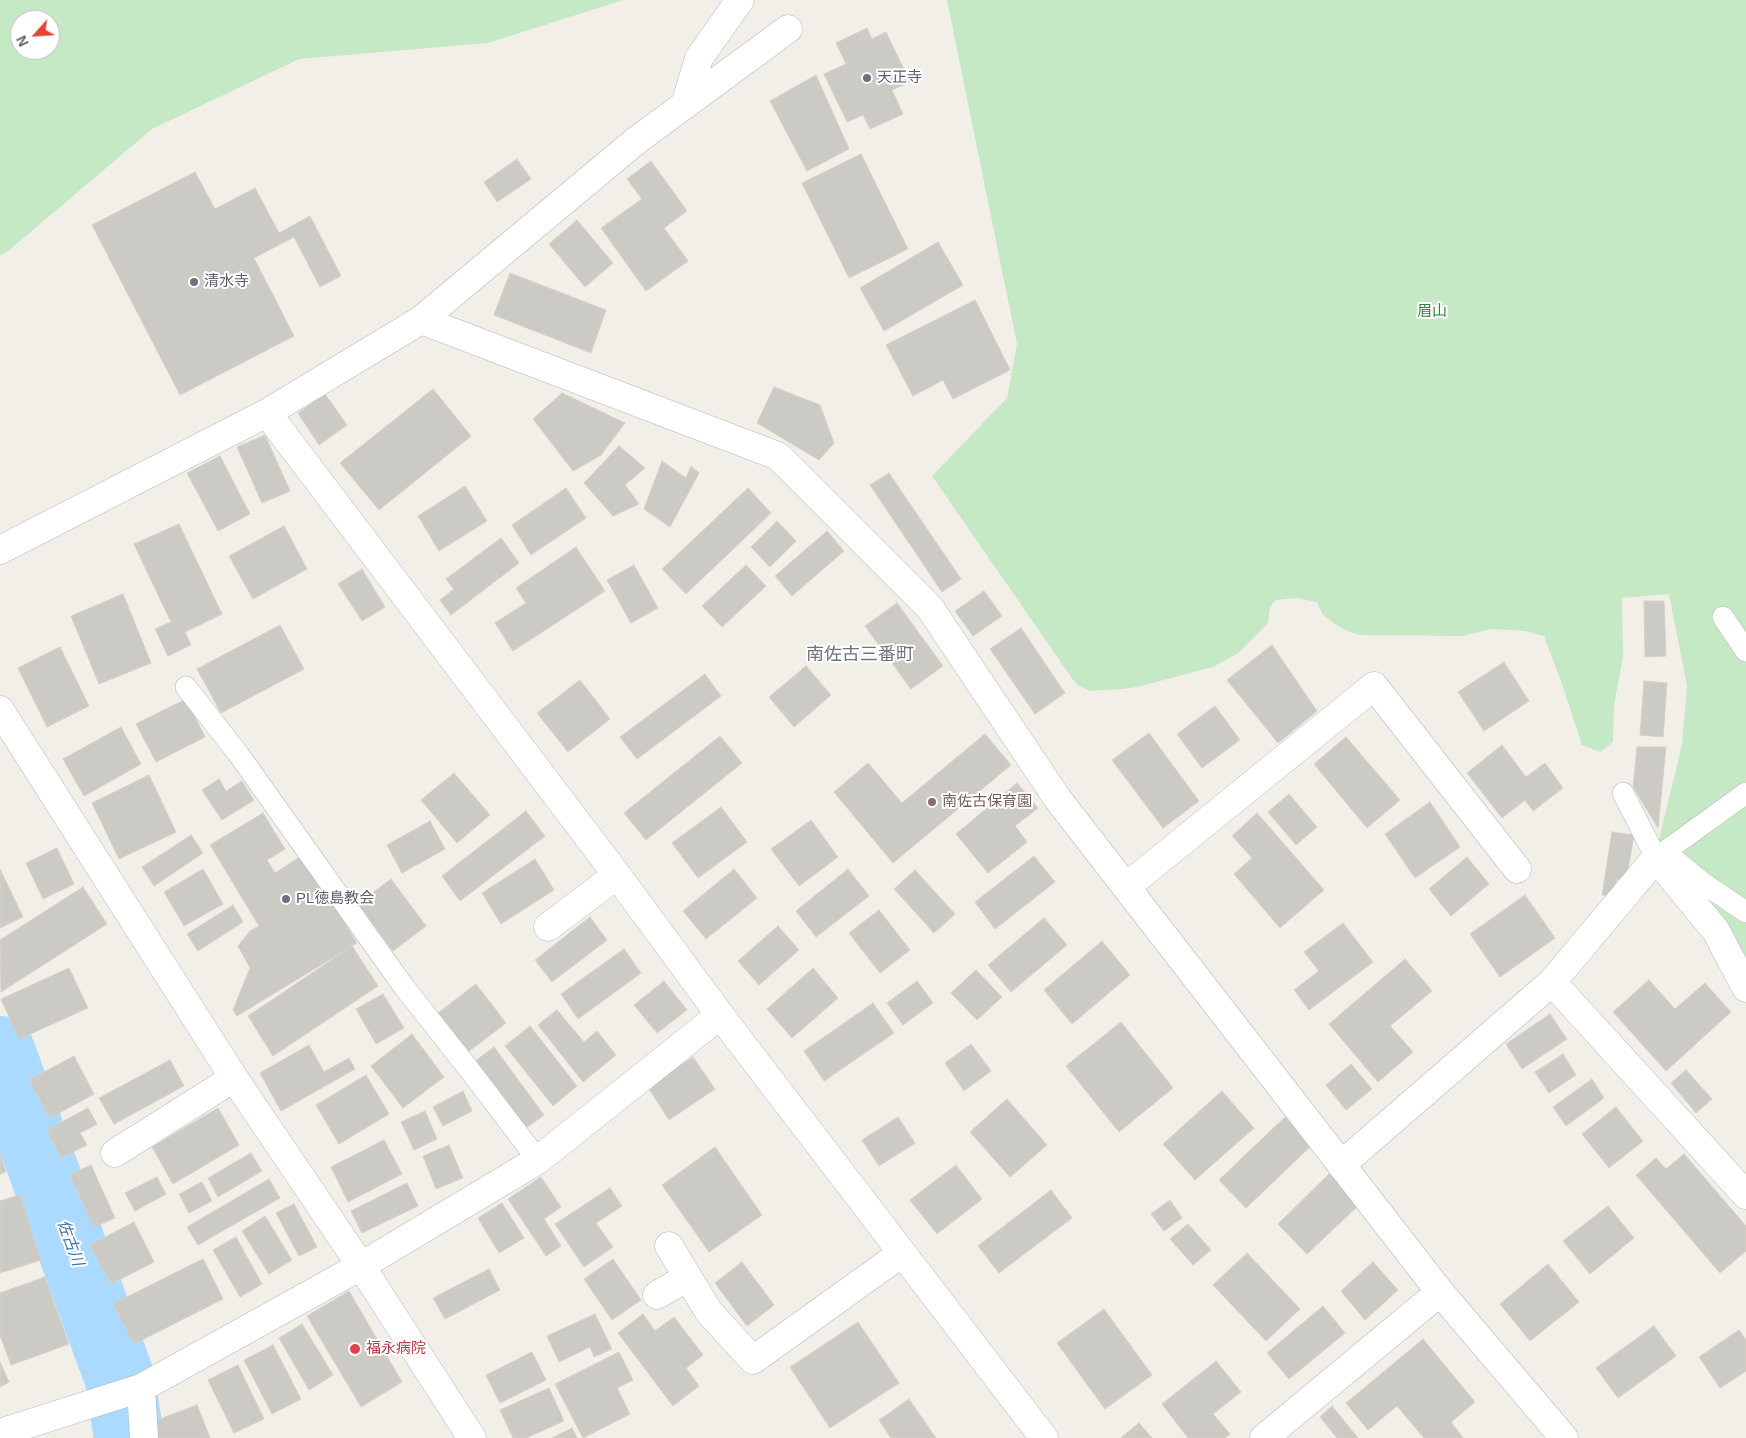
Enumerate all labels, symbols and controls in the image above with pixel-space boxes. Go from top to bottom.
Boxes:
north arrow [10,10,60,60]
text: N [13,33,32,49]
place label: 天正寺 [877,69,922,87]
marker: 天正寺 [861,72,873,84]
place label: 清水寺 [204,273,249,291]
marker: 清水寺 [188,276,200,288]
park label: 眉山 [1417,303,1447,321]
district label: 南佐古三番町 [806,644,914,666]
place label: 南佐古保育園 [942,793,1032,811]
marker: 南佐古保育園 [926,796,938,808]
place label: PL徳島教会 [296,890,374,908]
marker: PL徳島教会 [280,893,292,905]
water label: 佐古川 [53,1217,87,1269]
place label: 福永病院 [366,1340,426,1358]
marker: 福永病院 [348,1342,362,1356]

